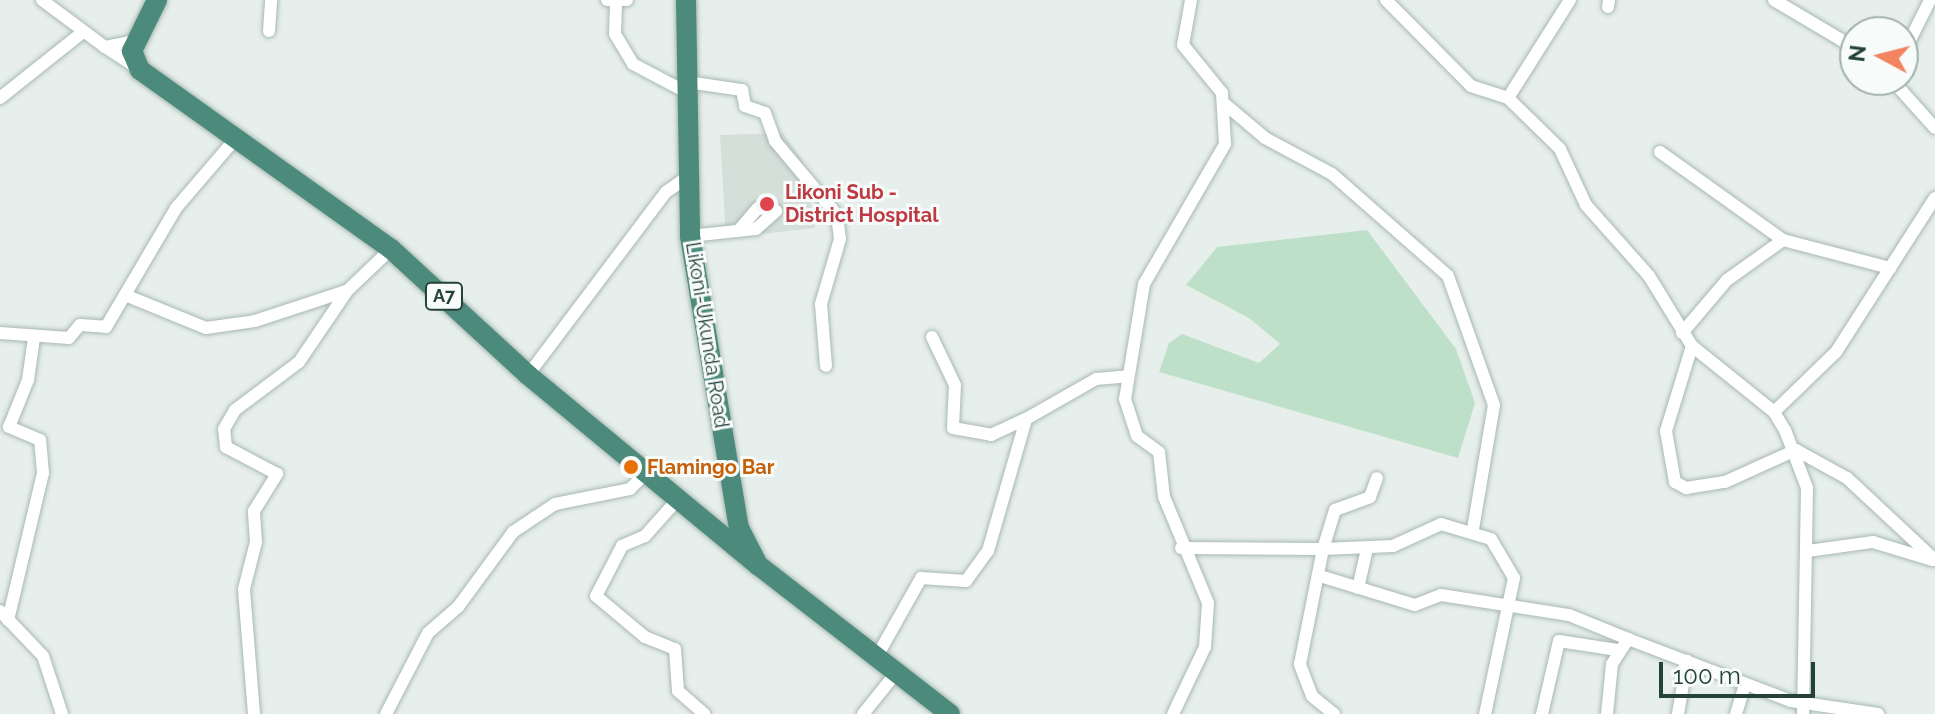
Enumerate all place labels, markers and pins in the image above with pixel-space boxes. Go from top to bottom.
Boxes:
place label: Likoni Sub - District Hospital [785,180,938,227]
marker: Likoni Sub - District Hospital [756,193,778,215]
place label: Flamingo Bar [647,455,775,479]
marker: Flamingo Bar [622,458,640,476]

